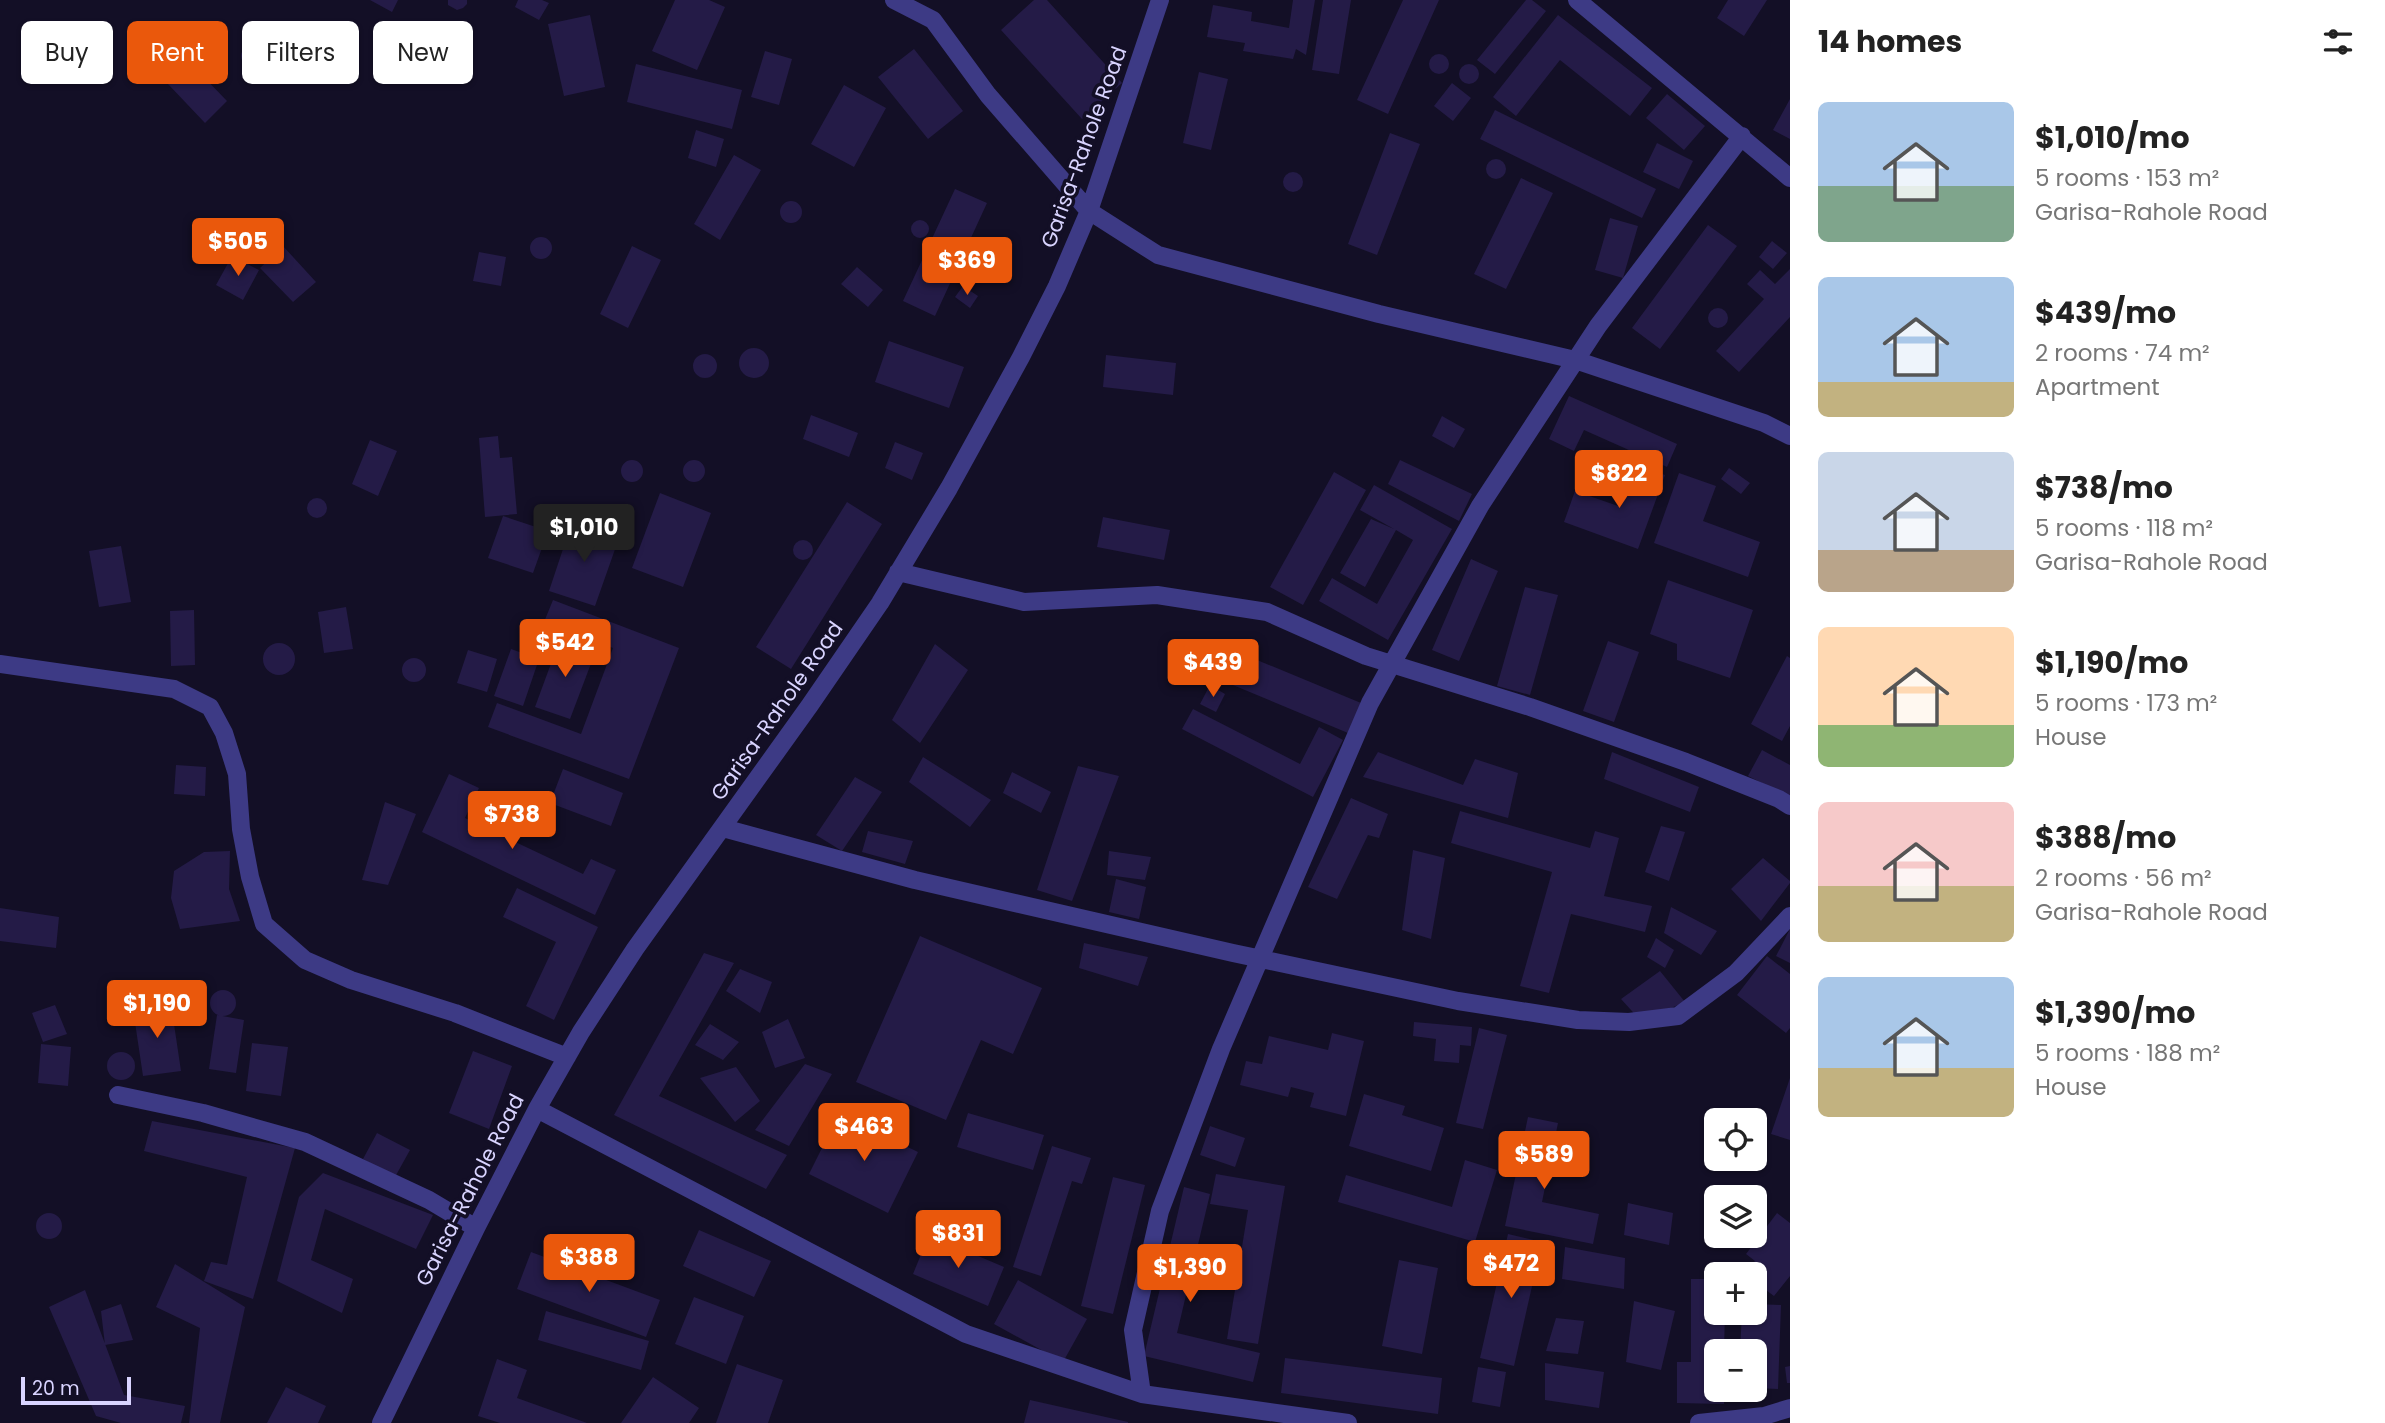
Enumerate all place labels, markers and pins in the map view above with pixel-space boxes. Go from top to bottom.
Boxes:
pin: $505 [197,218,279,278]
pin: $369 [926,238,1008,297]
pin: $822 [1578,450,1660,510]
pin: $1,010 [527,504,641,564]
pin: $542 [524,620,606,679]
pin: $439 [1172,640,1254,699]
pin: $738 [471,792,553,851]
pin: $1,190 [100,981,214,1040]
pin: $463 [823,1104,905,1163]
pin: $589 [1503,1132,1585,1191]
pin: $831 [917,1210,999,1270]
pin: $388 [548,1234,630,1294]
pin: $472 [1470,1240,1552,1300]
pin: $1,390 [1133,1244,1247,1304]

